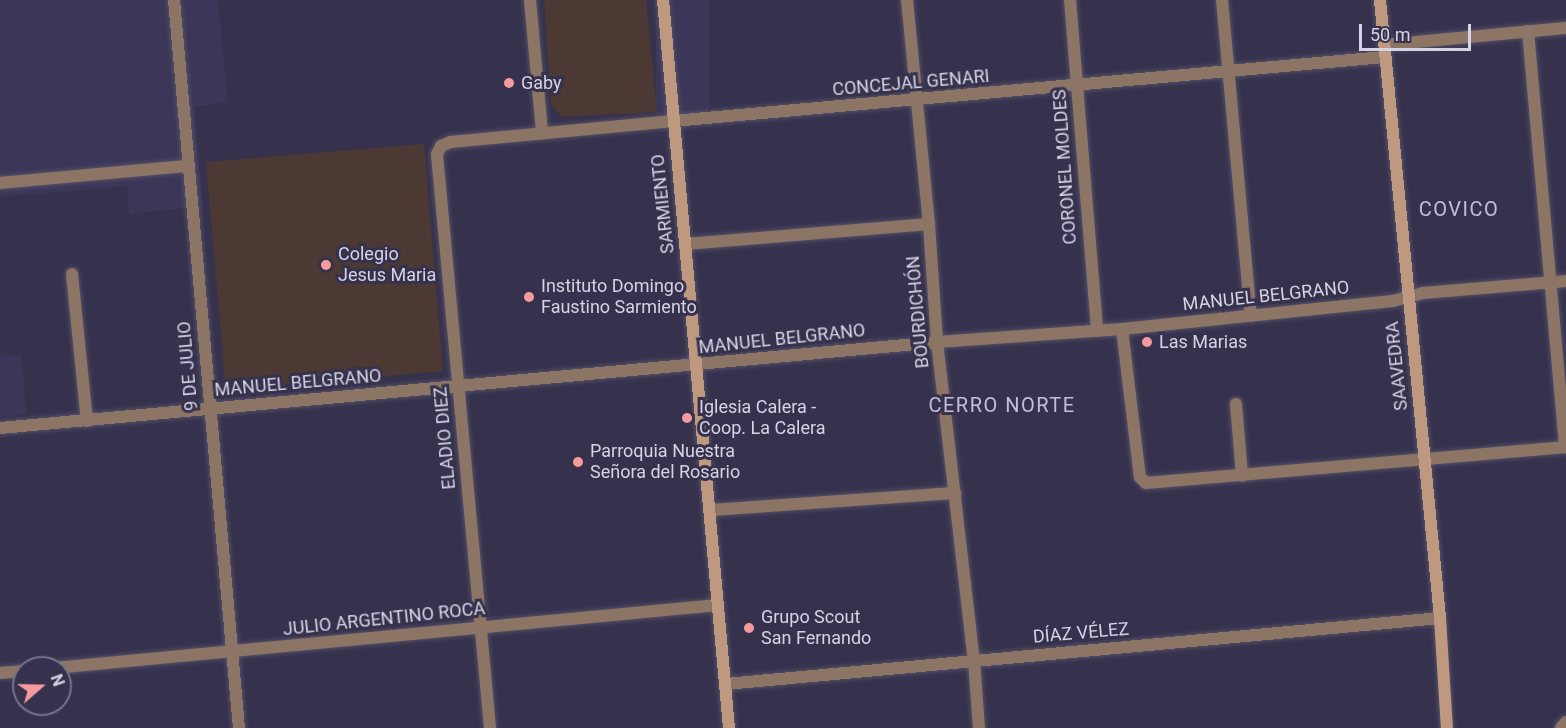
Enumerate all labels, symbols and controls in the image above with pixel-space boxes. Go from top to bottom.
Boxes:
scale bar [1362,12,1474,50]
text: 50 m [1370,24,1410,45]
street label: CONCEJAL GENARI [831,65,991,101]
place label: Gaby [521,72,562,94]
marker: Gaby [502,76,516,90]
street label: CORONEL MOLDES [1049,89,1081,245]
street label: SARMIENTO [647,153,679,255]
district label: COVICO [1419,197,1499,221]
place label: Colegio Jesus Maria [338,244,436,286]
street label: BOURDICHÓN [902,255,934,369]
marker: Colegio Jesus Maria [319,258,333,272]
place label: Instituto Domingo Faustino Sarmiento [541,276,697,318]
street label: MANUEL BELGRANO [1182,277,1350,315]
marker: Instituto Domingo Faustino Sarmiento [522,290,536,304]
street label: 9 DE JULIO [173,320,203,412]
street label: MANUEL BELGRANO [698,320,866,358]
street label: SAAVEDRA [1382,320,1412,412]
place label: Las Marias [1159,331,1247,353]
marker: Las Marias [1140,335,1154,349]
street label: MANUEL BELGRANO [214,365,382,401]
street label: ELADIO DIEZ [430,386,460,490]
district label: CERRO NORTE [928,393,1076,417]
place label: Iglesia Calera - Coop. La Calera [699,397,825,440]
marker: Iglesia Calera - Coop. La Calera [680,411,694,425]
place label: Parroquia Nuestra Señora del Rosario [590,441,740,484]
marker: Parroquia Nuestra Señora del Rosario [571,455,585,469]
street label: JULIO ARGENTINO ROCA [282,598,486,640]
place label: Grupo Scout San Fernando [761,607,871,650]
street label: DÍAZ VÉLEZ [1032,618,1130,648]
marker: Grupo Scout San Fernando [742,621,756,635]
north arrow [12,656,72,716]
text: N [47,672,68,689]

